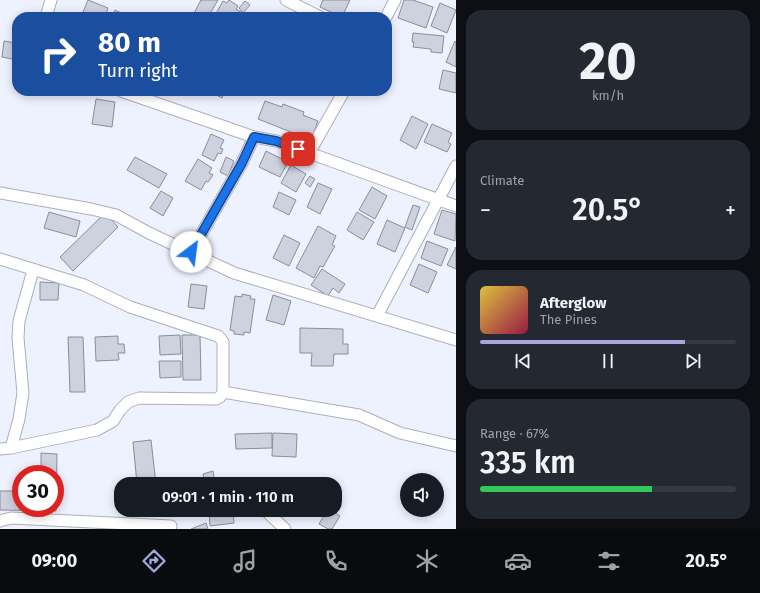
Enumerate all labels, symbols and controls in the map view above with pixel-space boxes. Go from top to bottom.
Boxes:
text: 80 m [98,26,161,59]
icon: right [32,28,84,80]
text: 20 [579,30,637,93]
text: Turn right [98,60,178,82]
text: km/h [592,88,624,103]
pin [281,132,315,166]
icon: arrive [287,138,309,160]
text: Climate [480,173,524,188]
text: 20.5° [572,192,644,228]
text: − [480,197,491,224]
text: + [725,197,736,224]
position arrow [170,231,212,273]
text: Afterglow [540,294,606,312]
text: The Pines [540,312,597,327]
icon: previous [512,350,534,372]
icon: pause [597,350,619,372]
icon: next [682,350,704,372]
text: Range · 67% [480,426,549,441]
text: 335 km [480,445,576,481]
speed limit sign: 30 [12,465,64,517]
map controls [400,473,444,517]
button: sound [400,473,444,517]
text: 09:01 · 1 min · 110 m [162,488,294,506]
icon: directions [140,547,168,575]
icon: music [231,547,259,575]
icon: phone [322,547,350,575]
icon: climate [413,547,441,575]
icon: car [504,547,532,575]
icon: filters [595,547,623,575]
text: 09:00 [31,550,77,572]
text: 20.5° [685,550,729,572]

